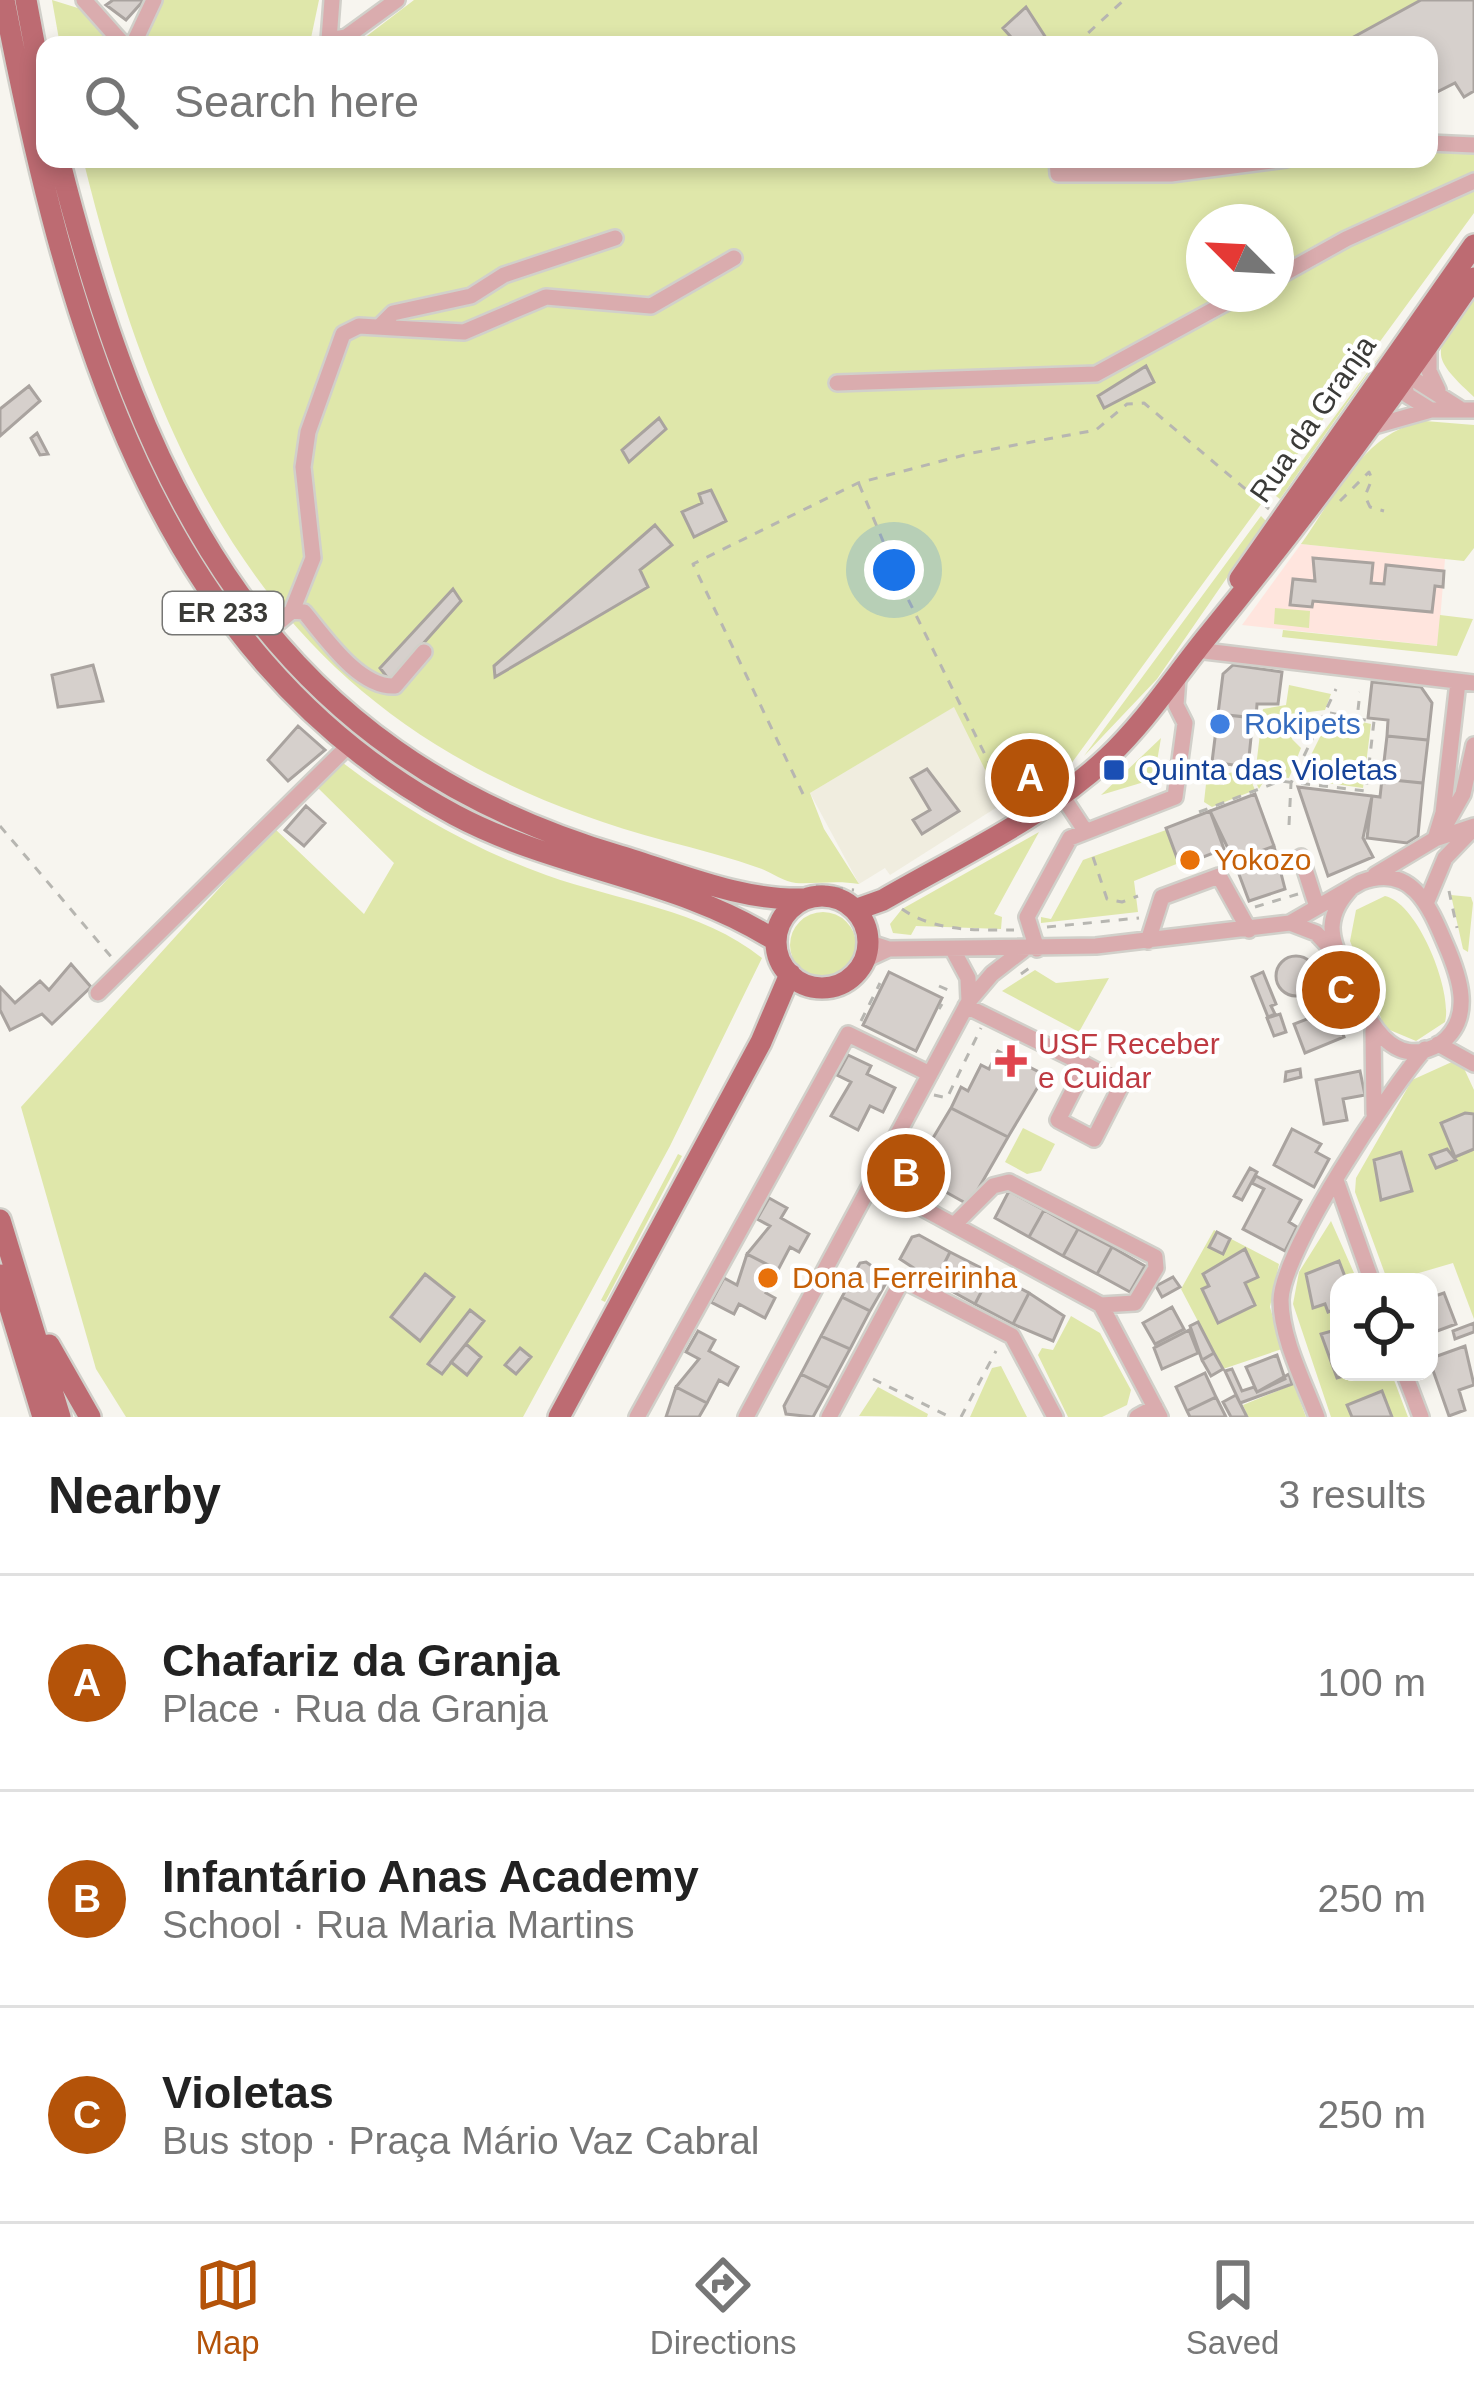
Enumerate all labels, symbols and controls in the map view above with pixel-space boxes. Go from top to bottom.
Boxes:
search box [36,36,1438,168]
icon: search [78,69,144,135]
text: Search here [174,76,419,127]
north arrow [1186,204,1294,312]
street label: Rua da Granja [1243,329,1382,508]
your location [864,540,924,600]
road number: ER 233 [163,592,283,634]
place label: Rokipets [1244,707,1361,740]
marker: Rokipets [1207,711,1233,737]
pin: A [991,733,1069,823]
place label: Quinta das Violetas [1138,753,1398,786]
marker: Quinta das Violetas [1101,757,1127,783]
place label: Yokozo [1214,843,1311,876]
marker: Yokozo [1177,847,1203,873]
pin: C [1302,945,1380,1035]
place label: USF Receber e Cuidar [1038,1027,1220,1094]
marker: USF Receber e Cuidar [995,1045,1027,1077]
pin: B [867,1128,945,1218]
place label: Dona Ferreirinha [792,1261,1017,1294]
marker: Dona Ferreirinha [755,1265,781,1291]
map controls [1330,1273,1438,1381]
button: locate [1330,1273,1438,1381]
text: Nearby [48,1467,221,1524]
text: 3 results [1279,1473,1426,1516]
text: Chafariz da Granja [162,1635,560,1686]
text: A [73,1661,101,1704]
text: 100 m [1318,1661,1426,1704]
text: Place · Rua da Granja [162,1687,548,1730]
text: Infantário Anas Academy [162,1851,699,1902]
text: B [73,1877,101,1920]
text: 250 m [1318,1877,1426,1920]
text: School · Rua Maria Martins [162,1903,635,1946]
text: Violetas [162,2067,334,2118]
text: C [73,2093,101,2136]
text: 250 m [1318,2093,1426,2136]
text: Bus stop · Praça Mário Vaz Cabral [162,2119,760,2162]
tab: Map [195,2252,261,2362]
tab: Directions [650,2252,797,2362]
tab: Saved [1186,2252,1279,2362]

